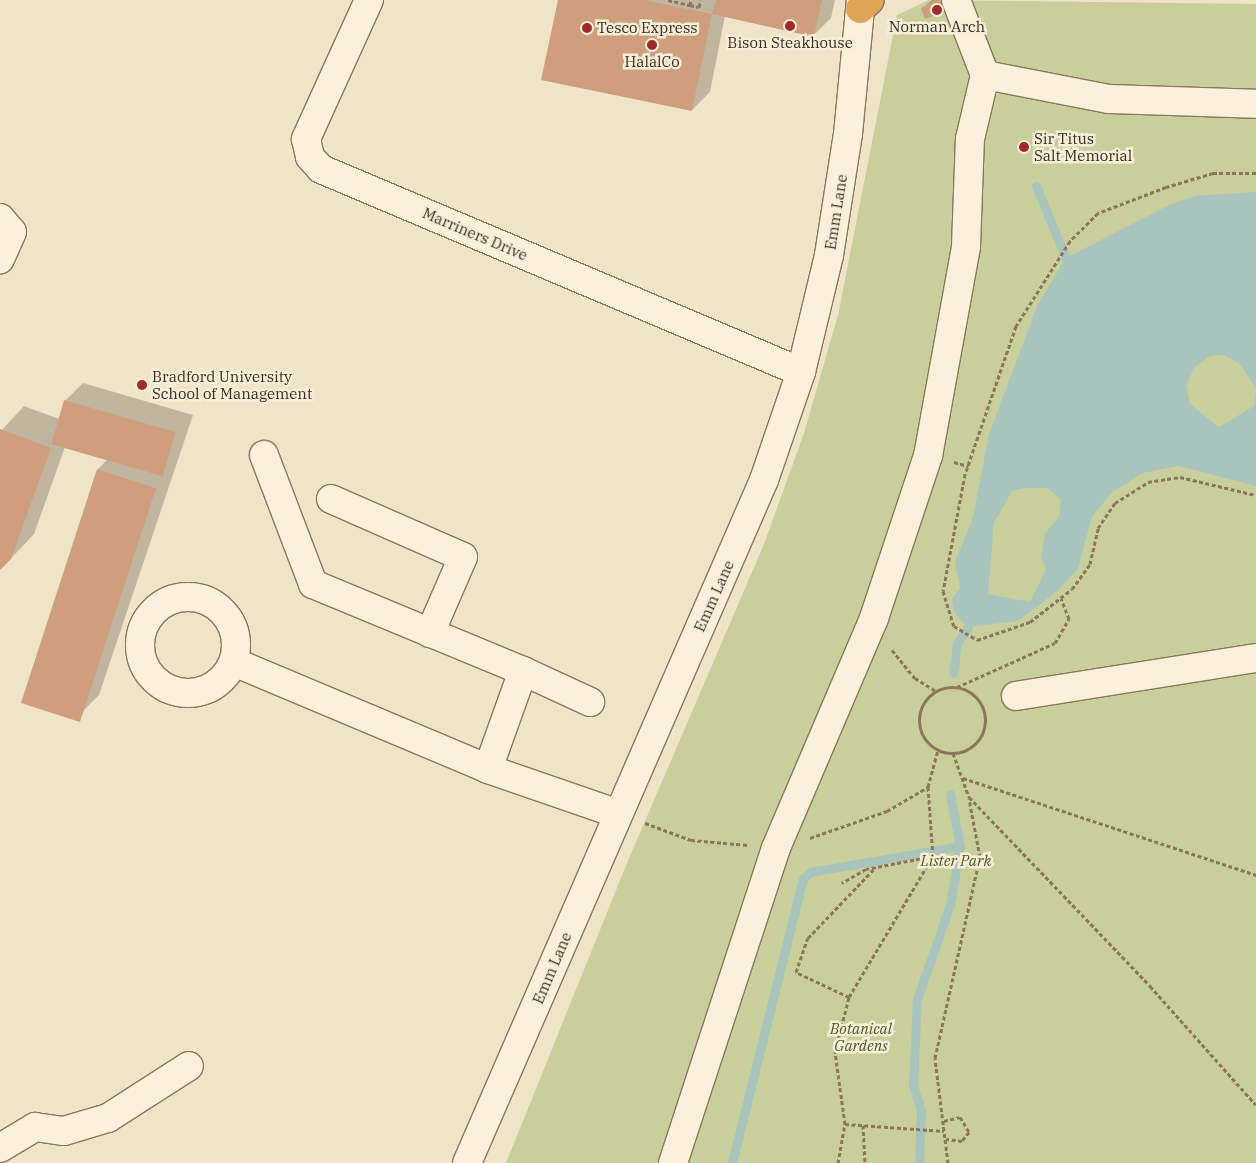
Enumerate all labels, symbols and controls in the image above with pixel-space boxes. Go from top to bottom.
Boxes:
marker: Norman Arch [931,4,943,16]
place label: Norman Arch [889,18,985,36]
place label: Tesco Express [597,19,697,37]
marker: Bison Steakhouse [784,20,796,32]
marker: Tesco Express [581,22,593,34]
place label: Bison Steakhouse [727,34,853,52]
marker: HalalCo [646,39,658,51]
place label: HalalCo [624,53,680,71]
place label: Sir Titus Salt Memorial [1034,129,1132,164]
marker: Sir Titus Salt Memorial [1018,141,1030,153]
street label: Emm Lane [821,173,851,251]
street label: Marriners Drive [420,204,530,264]
place label: Bradford University School of Management [152,367,312,402]
marker: Bradford University School of Management [136,379,148,391]
street label: Emm Lane [690,557,738,635]
park label: Lister Park [920,852,992,870]
street label: Emm Lane [529,929,575,1007]
park label: Botanical Gardens [830,1019,892,1054]

